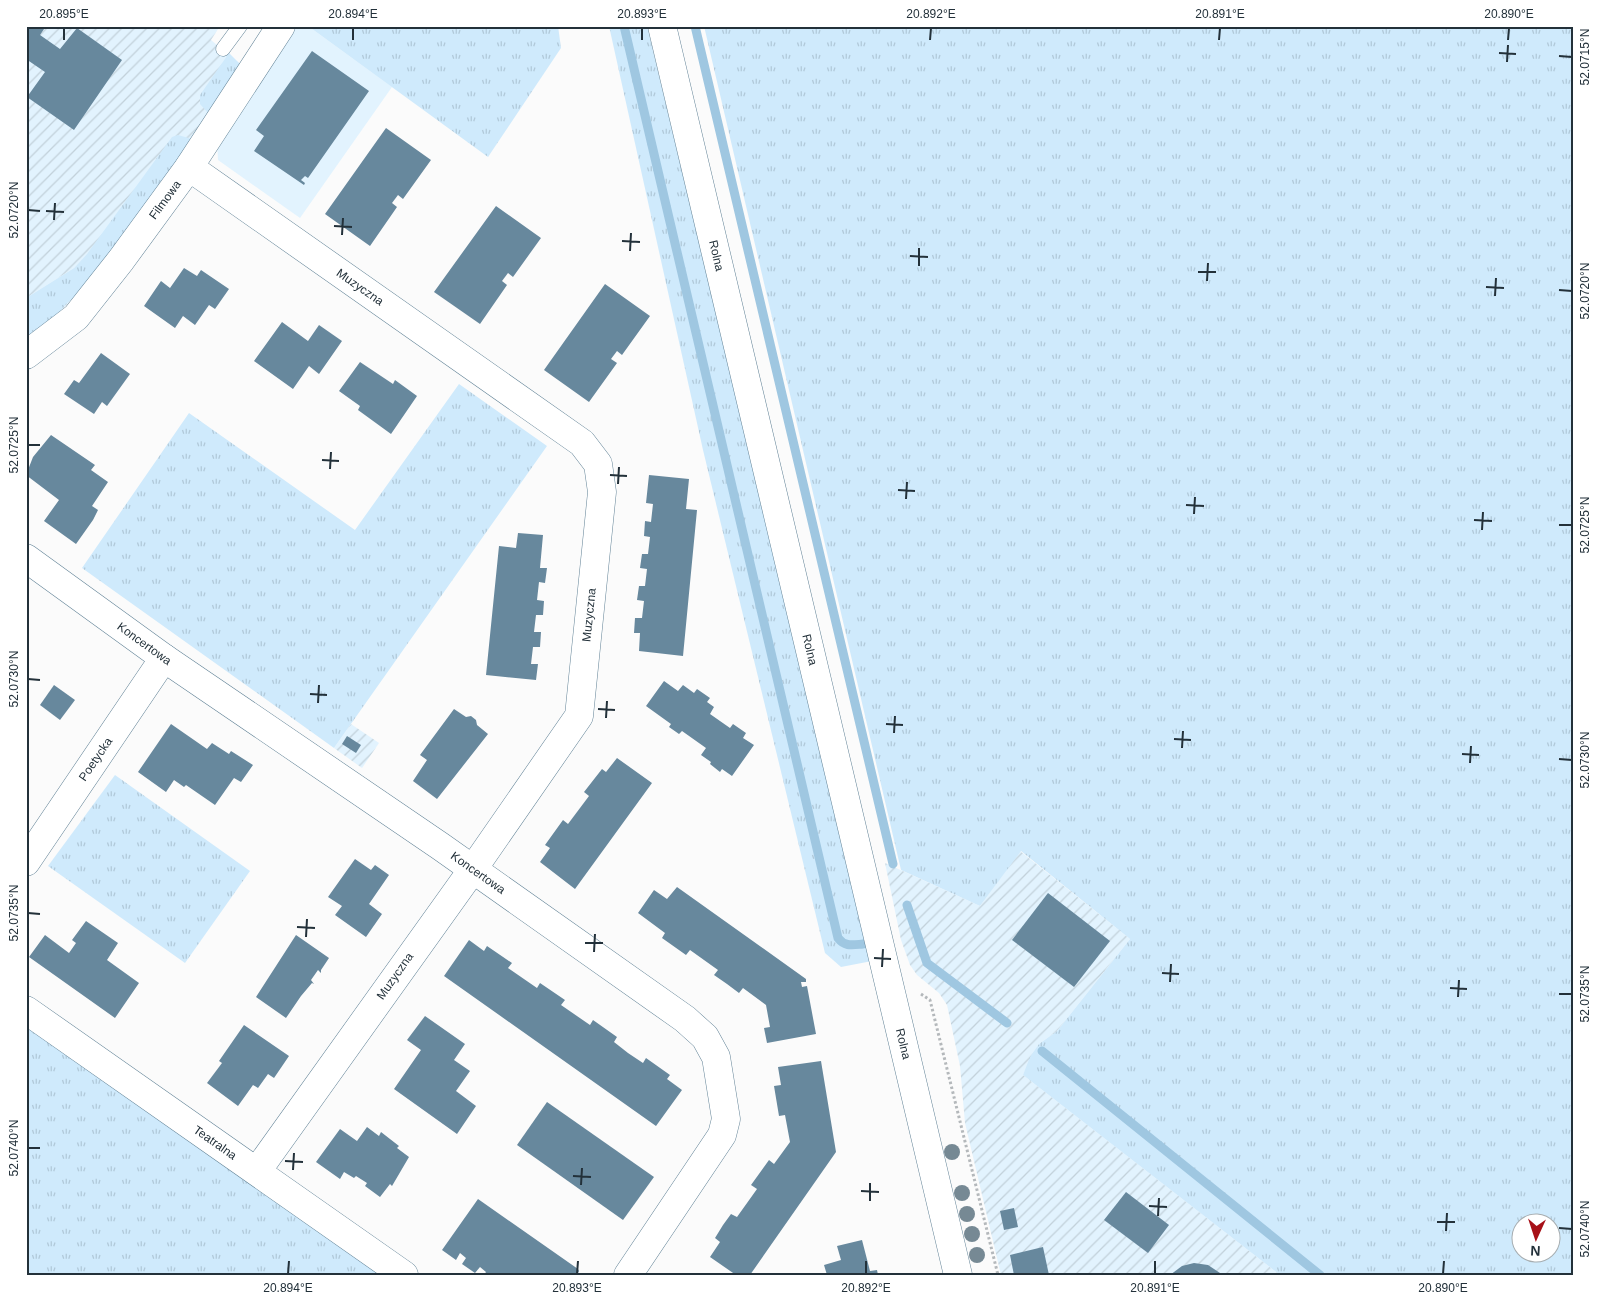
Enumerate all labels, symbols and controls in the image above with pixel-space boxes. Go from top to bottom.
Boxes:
text: 20.895°E [39,7,89,21]
text: 20.894°E [328,7,378,21]
text: 20.893°E [617,7,667,21]
text: 20.892°E [906,7,956,21]
text: 20.891°E [1195,7,1245,21]
text: 20.890°E [1484,7,1534,21]
text: 52.0715°N [1578,29,1592,85]
street label: Filmowa [146,177,184,222]
text: 52.0720°N [7,182,21,238]
street label: Rolna [706,239,727,273]
text: 52.0720°N [1578,263,1592,319]
street label: Muzyczna [334,266,386,309]
text: 52.0725°N [7,417,21,473]
text: 52.0725°N [1578,497,1592,553]
street label: Muzyczna [579,587,599,643]
street label: Koncertowa [114,619,174,668]
street label: Rolna [799,633,820,667]
text: 52.0730°N [7,651,21,707]
text: 52.0730°N [1578,732,1592,788]
street label: Poetycka [76,735,115,784]
street label: Koncertowa [448,849,508,897]
text: 52.0735°N [7,885,21,941]
street label: Muzyczna [374,950,416,1002]
text: 52.0735°N [1578,966,1592,1022]
street label: Rolna [893,1027,914,1061]
text: 52.0740°N [7,1120,21,1176]
street label: Teatralna [191,1123,240,1163]
text: 52.0740°N [1578,1201,1592,1257]
north arrow [1512,1214,1562,1264]
text: N [1530,1243,1541,1259]
text: 20.894°E [263,1281,313,1295]
text: 20.893°E [552,1281,602,1295]
text: 20.892°E [841,1281,891,1295]
text: 20.891°E [1130,1281,1180,1295]
text: 20.890°E [1418,1281,1468,1295]

